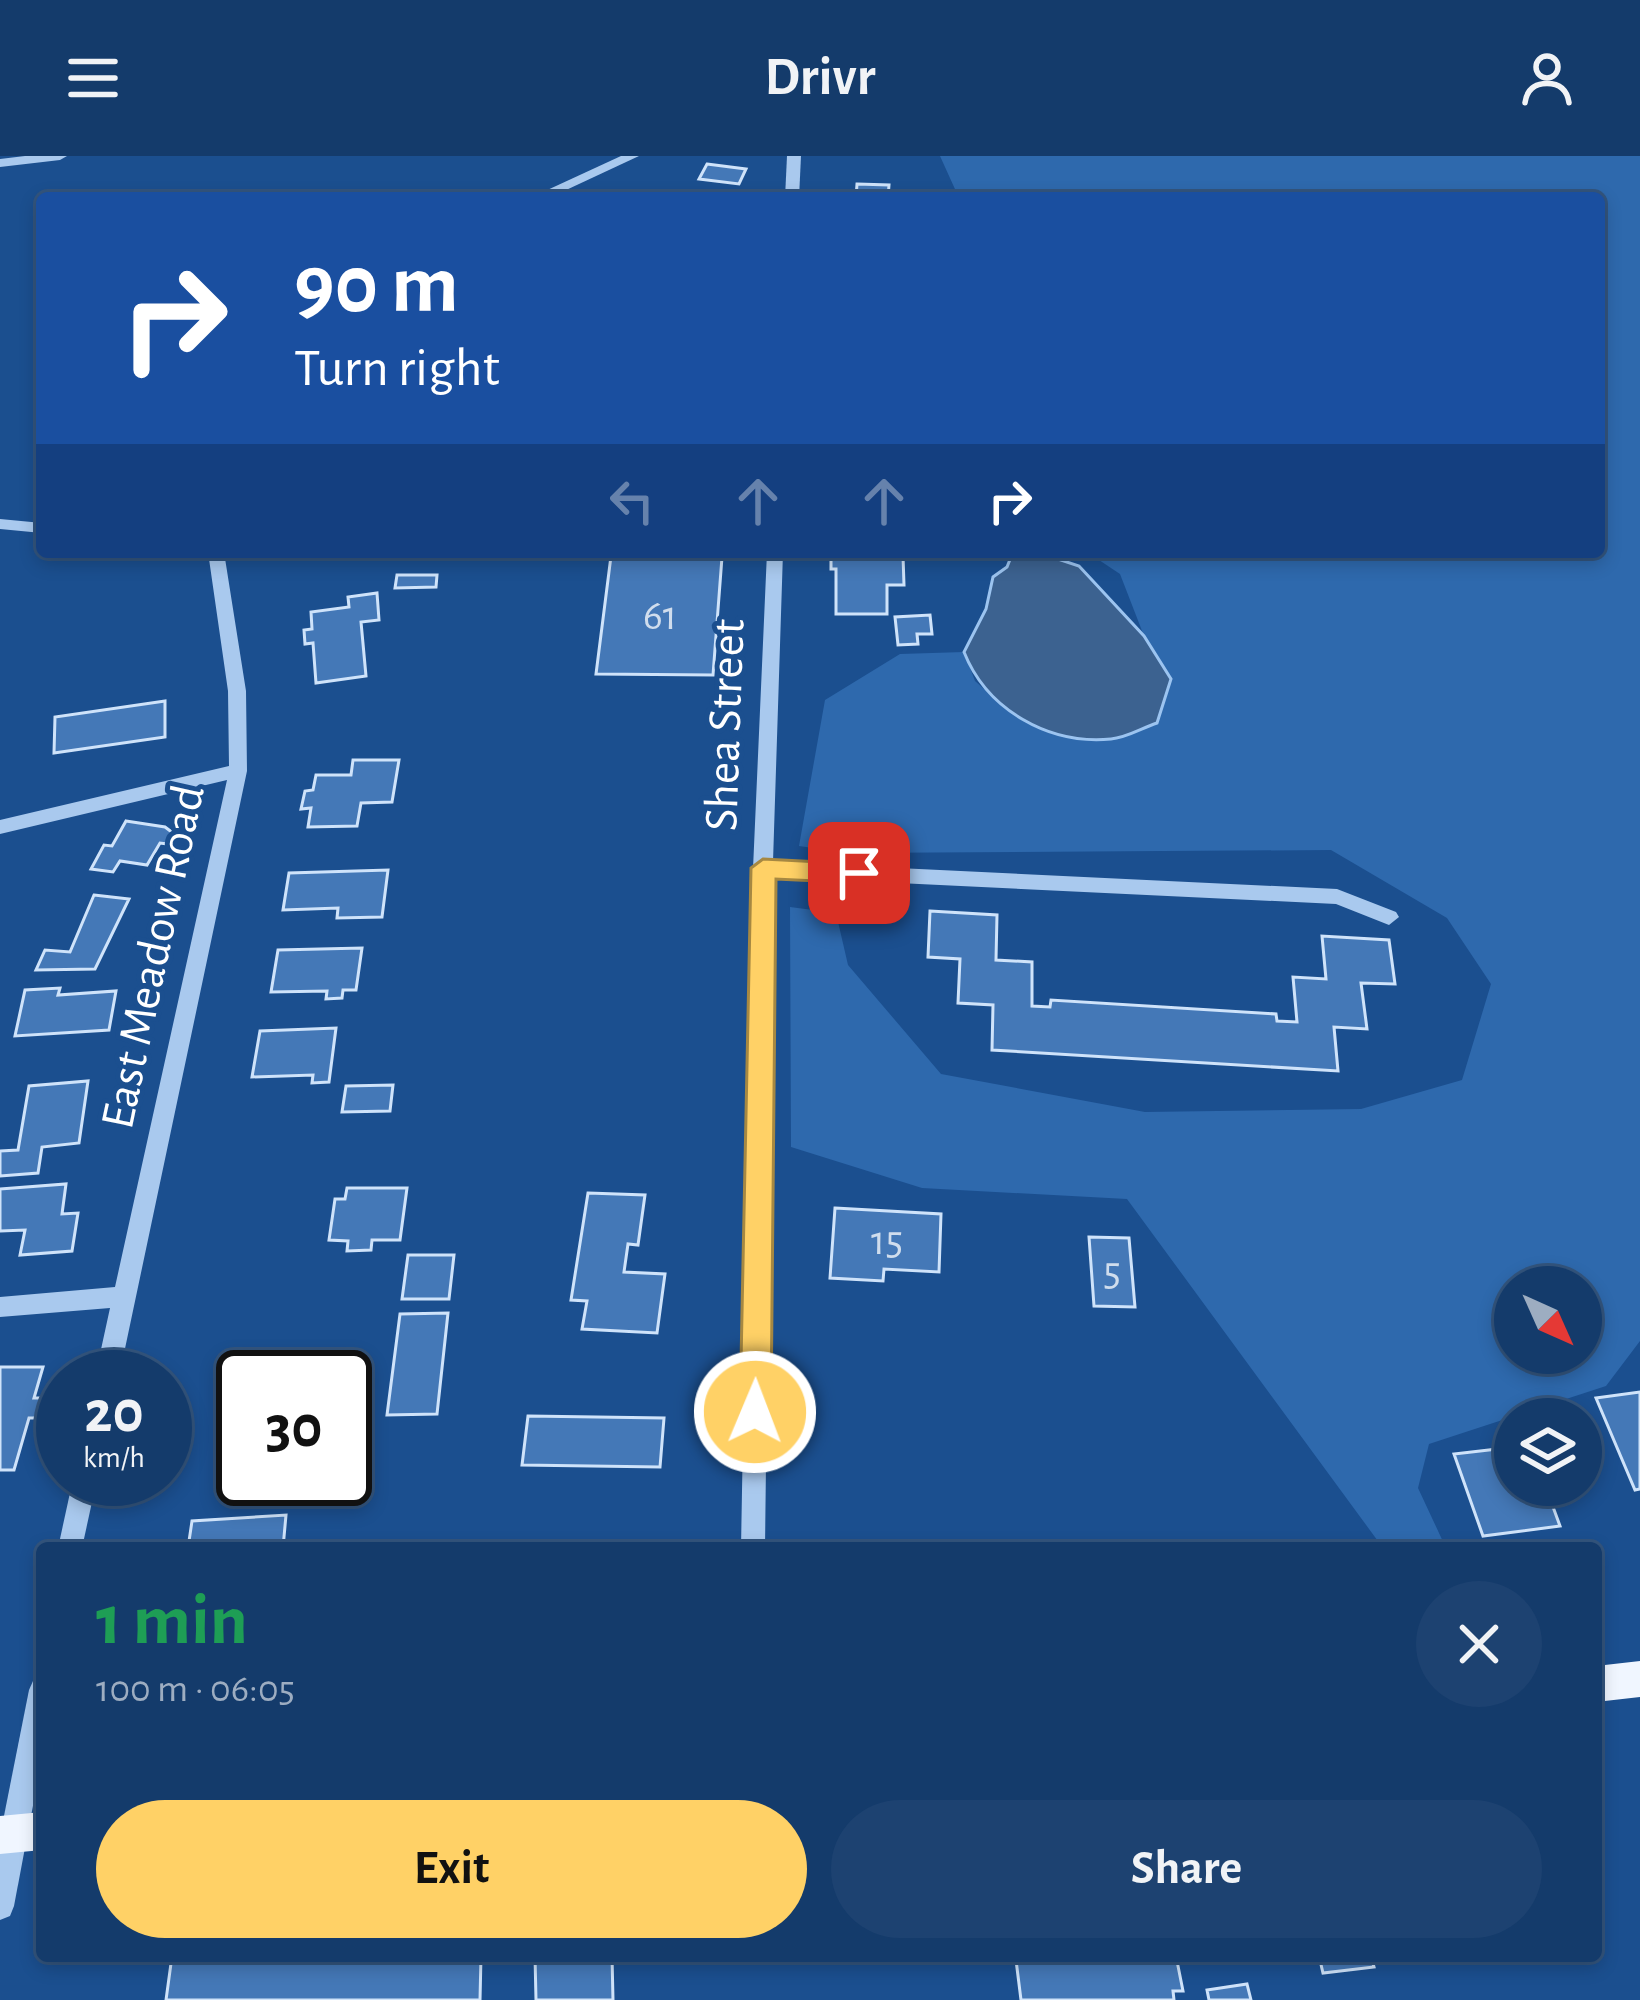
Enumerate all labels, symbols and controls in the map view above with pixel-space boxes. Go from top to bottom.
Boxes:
icon: menu [60,45,126,111]
icon: person [1514,45,1580,111]
text: Drivr [765,51,875,105]
icon: right [96,240,252,396]
text: 90 m [294,244,459,328]
text: Turn right [294,342,500,396]
icon: left [599,468,665,534]
icon: ahead [725,468,791,534]
icon: ahead [851,468,917,534]
icon: right [977,468,1043,534]
house number: 61 [643,595,677,637]
street label: Shea Street [698,618,754,832]
street label: East Meadow Road [94,781,214,1133]
pin [808,822,910,924]
icon: arrive [826,840,892,906]
house number: 15 [871,1220,903,1262]
house number: 5 [1103,1251,1121,1293]
north arrow [1494,1266,1602,1374]
map controls [1494,1266,1602,1506]
position arrow [692,1349,818,1475]
speed limit sign: 30 [216,1350,372,1506]
text: 20 [84,1383,144,1443]
button: layers [1494,1398,1602,1506]
text: km/h [83,1443,145,1473]
button: close [1416,1581,1542,1707]
text: 1 min [96,1585,248,1657]
text: 100 m · 06:05 [96,1670,295,1709]
button: Exit [96,1800,807,1938]
button: Share [831,1800,1542,1938]

